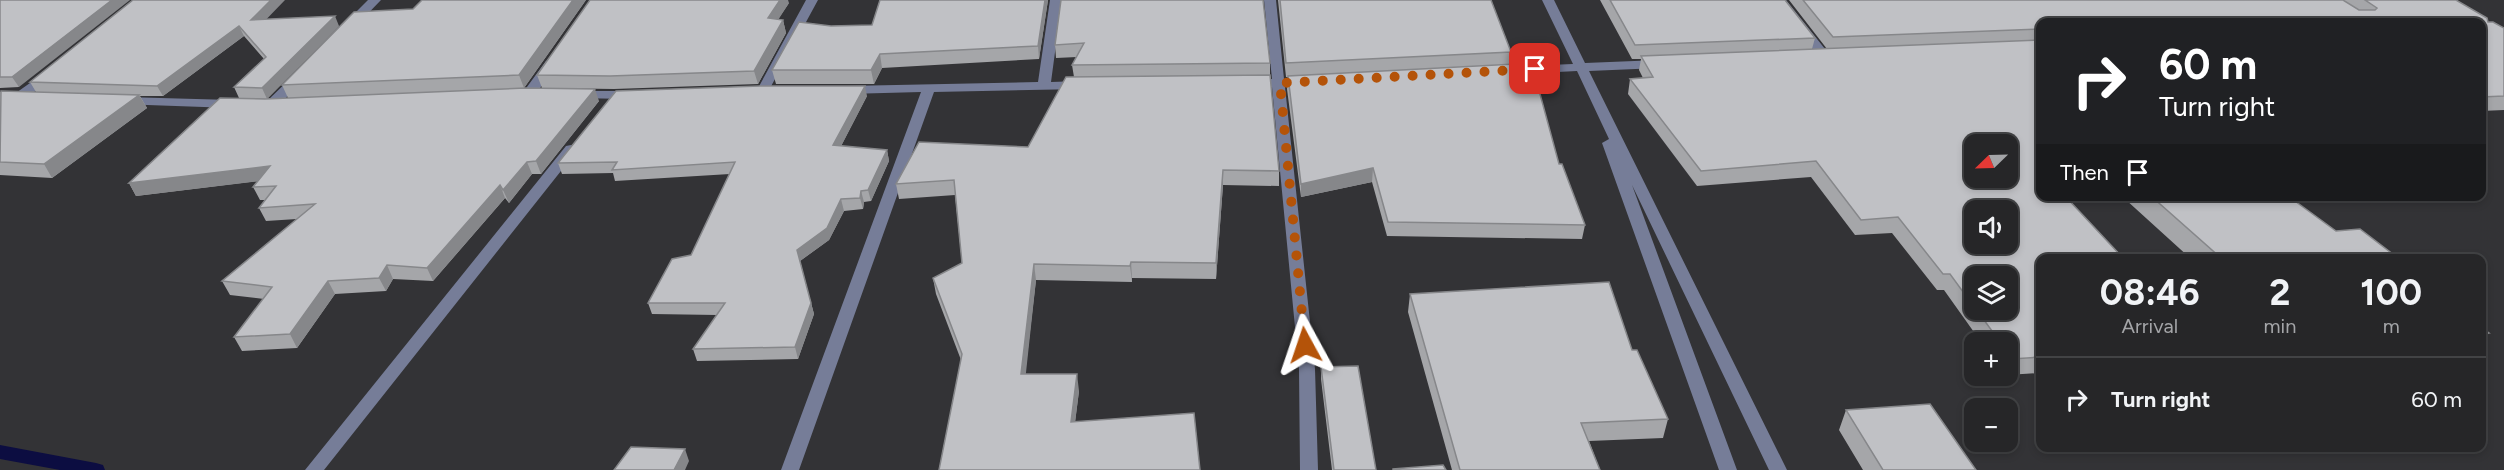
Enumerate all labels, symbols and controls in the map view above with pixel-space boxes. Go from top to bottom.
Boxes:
text: 60 m [2159,39,2257,90]
icon: right [2060,42,2138,120]
pin [1509,43,1560,94]
icon: arrive [1518,52,1551,85]
text: Turn right [2159,90,2275,123]
north arrow [1964,134,2018,188]
map controls [1964,134,2018,452]
icon: arrive [2121,156,2154,189]
text: Then [2060,159,2109,186]
button: sound [1964,200,2018,254]
button: layers [1964,266,2018,320]
text: 08:46 [2100,271,2200,314]
text: 2 [2270,271,2290,314]
text: 100 [2360,271,2422,314]
position arrow [1273,313,1337,377]
text: Arrival [2122,314,2178,338]
text: min [2264,314,2296,338]
text: m [2383,314,2400,338]
button: + [1964,332,2018,386]
icon: right [2060,383,2093,416]
text: Turn right [2111,386,2210,413]
text: 60 m [2411,386,2462,413]
button: − [1964,398,2018,452]

